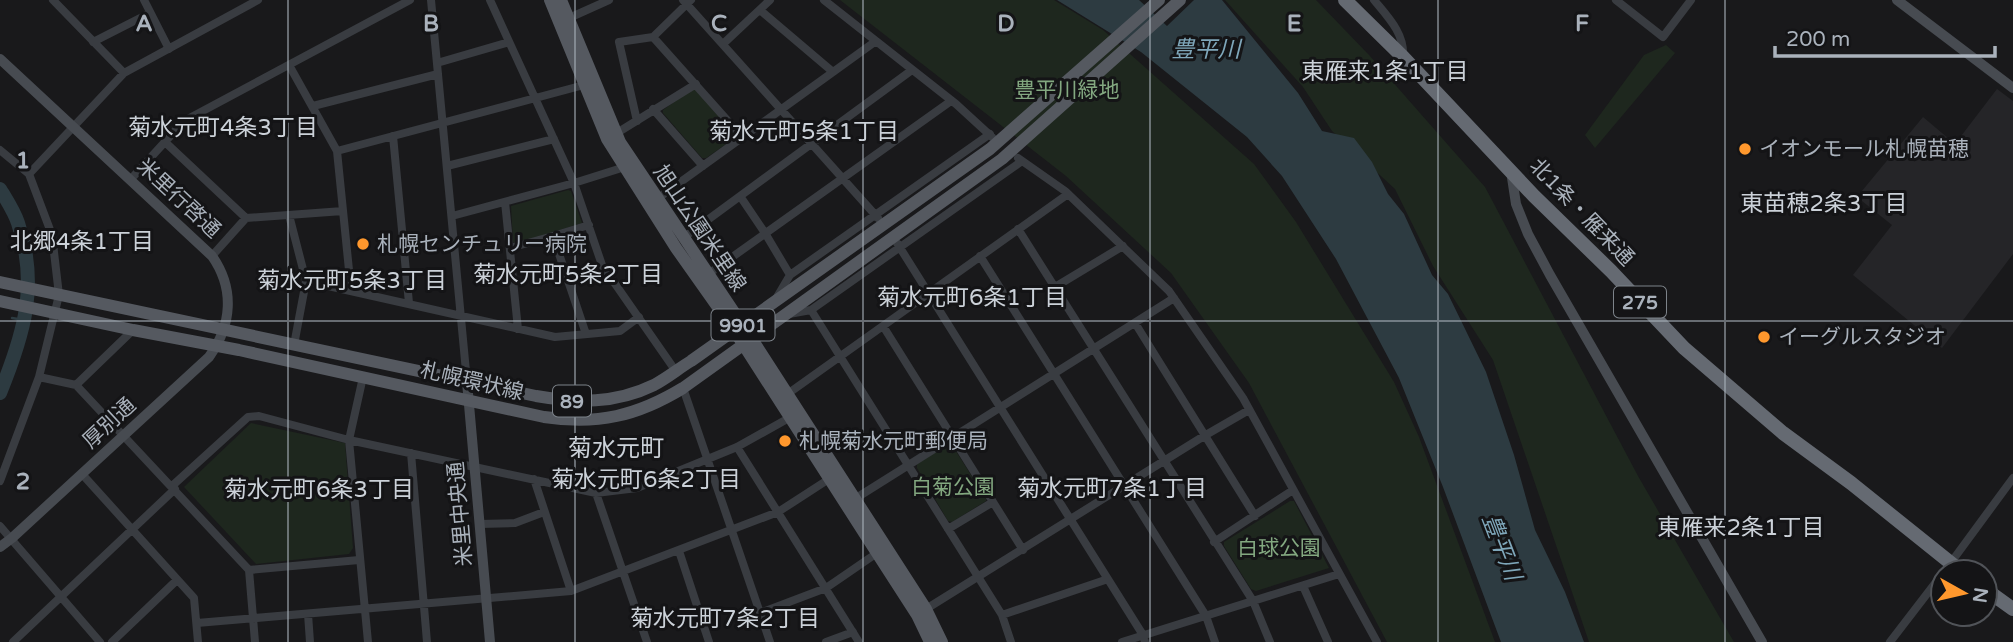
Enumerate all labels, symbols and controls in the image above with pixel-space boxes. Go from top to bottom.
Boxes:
text: A [135,10,153,38]
text: B [423,10,439,38]
text: C [711,10,727,38]
text: D [997,10,1015,38]
text: E [1287,10,1301,38]
text: F [1575,10,1589,38]
scale bar [1775,14,1996,58]
text: 200 m [1786,27,1850,52]
water label: 豊平川 [1172,36,1244,64]
district label: 東雁来1条1丁目 [1302,58,1468,86]
park label: 豊平川緑地 [1015,78,1120,103]
district label: 菊水元町4条3丁目 [128,114,318,142]
district label: 菊水元町5条1丁目 [709,118,899,146]
place label: イオンモール札幌苗穂 [1759,137,1969,162]
marker: イオンモール札幌苗穂 [1737,141,1753,157]
text: 1 [16,147,30,175]
street label: 米里行啓通 [132,153,226,243]
street label: 北1条・雁来通 [1524,154,1639,271]
street label: 旭山公園米里線 [648,160,751,296]
district label: 東苗穂2条3丁目 [1741,190,1907,218]
district label: 北郷4条1丁目 [10,228,154,256]
place label: 札幌センチュリー病院 [377,232,587,257]
marker: 札幌センチュリー病院 [355,236,371,252]
district label: 菊水元町5条2丁目 [473,261,663,289]
district label: 菊水元町5条3丁目 [257,267,447,295]
district label: 菊水元町6条1丁目 [877,284,1067,312]
road number: 275 [1614,286,1666,318]
road number: 9901 [712,310,774,340]
place label: イーグルスタジオ [1778,325,1946,350]
marker: イーグルスタジオ [1756,329,1772,345]
street label: 札幌環状線 [418,357,526,405]
road number: 89 [553,386,591,416]
street label: 厚別通 [78,393,141,454]
place label: 札幌菊水元町郵便局 [799,429,988,454]
marker: 札幌菊水元町郵便局 [777,433,793,449]
district label: 菊水元町 [568,434,664,463]
street label: 米里中央通 [443,461,478,567]
district label: 菊水元町6条2丁目 [551,466,741,494]
text: 2 [16,468,30,496]
park label: 白菊公園 [911,475,995,500]
district label: 菊水元町7条1丁目 [1017,475,1207,503]
district label: 菊水元町6条3丁目 [224,476,414,504]
water label: 豊平川 [1476,510,1528,587]
district label: 東雁来2条1丁目 [1658,514,1824,542]
park label: 白球公園 [1237,536,1321,561]
north arrow [1929,558,1999,628]
text: N [1968,586,1992,604]
district label: 菊水元町7条2丁目 [630,605,820,633]

